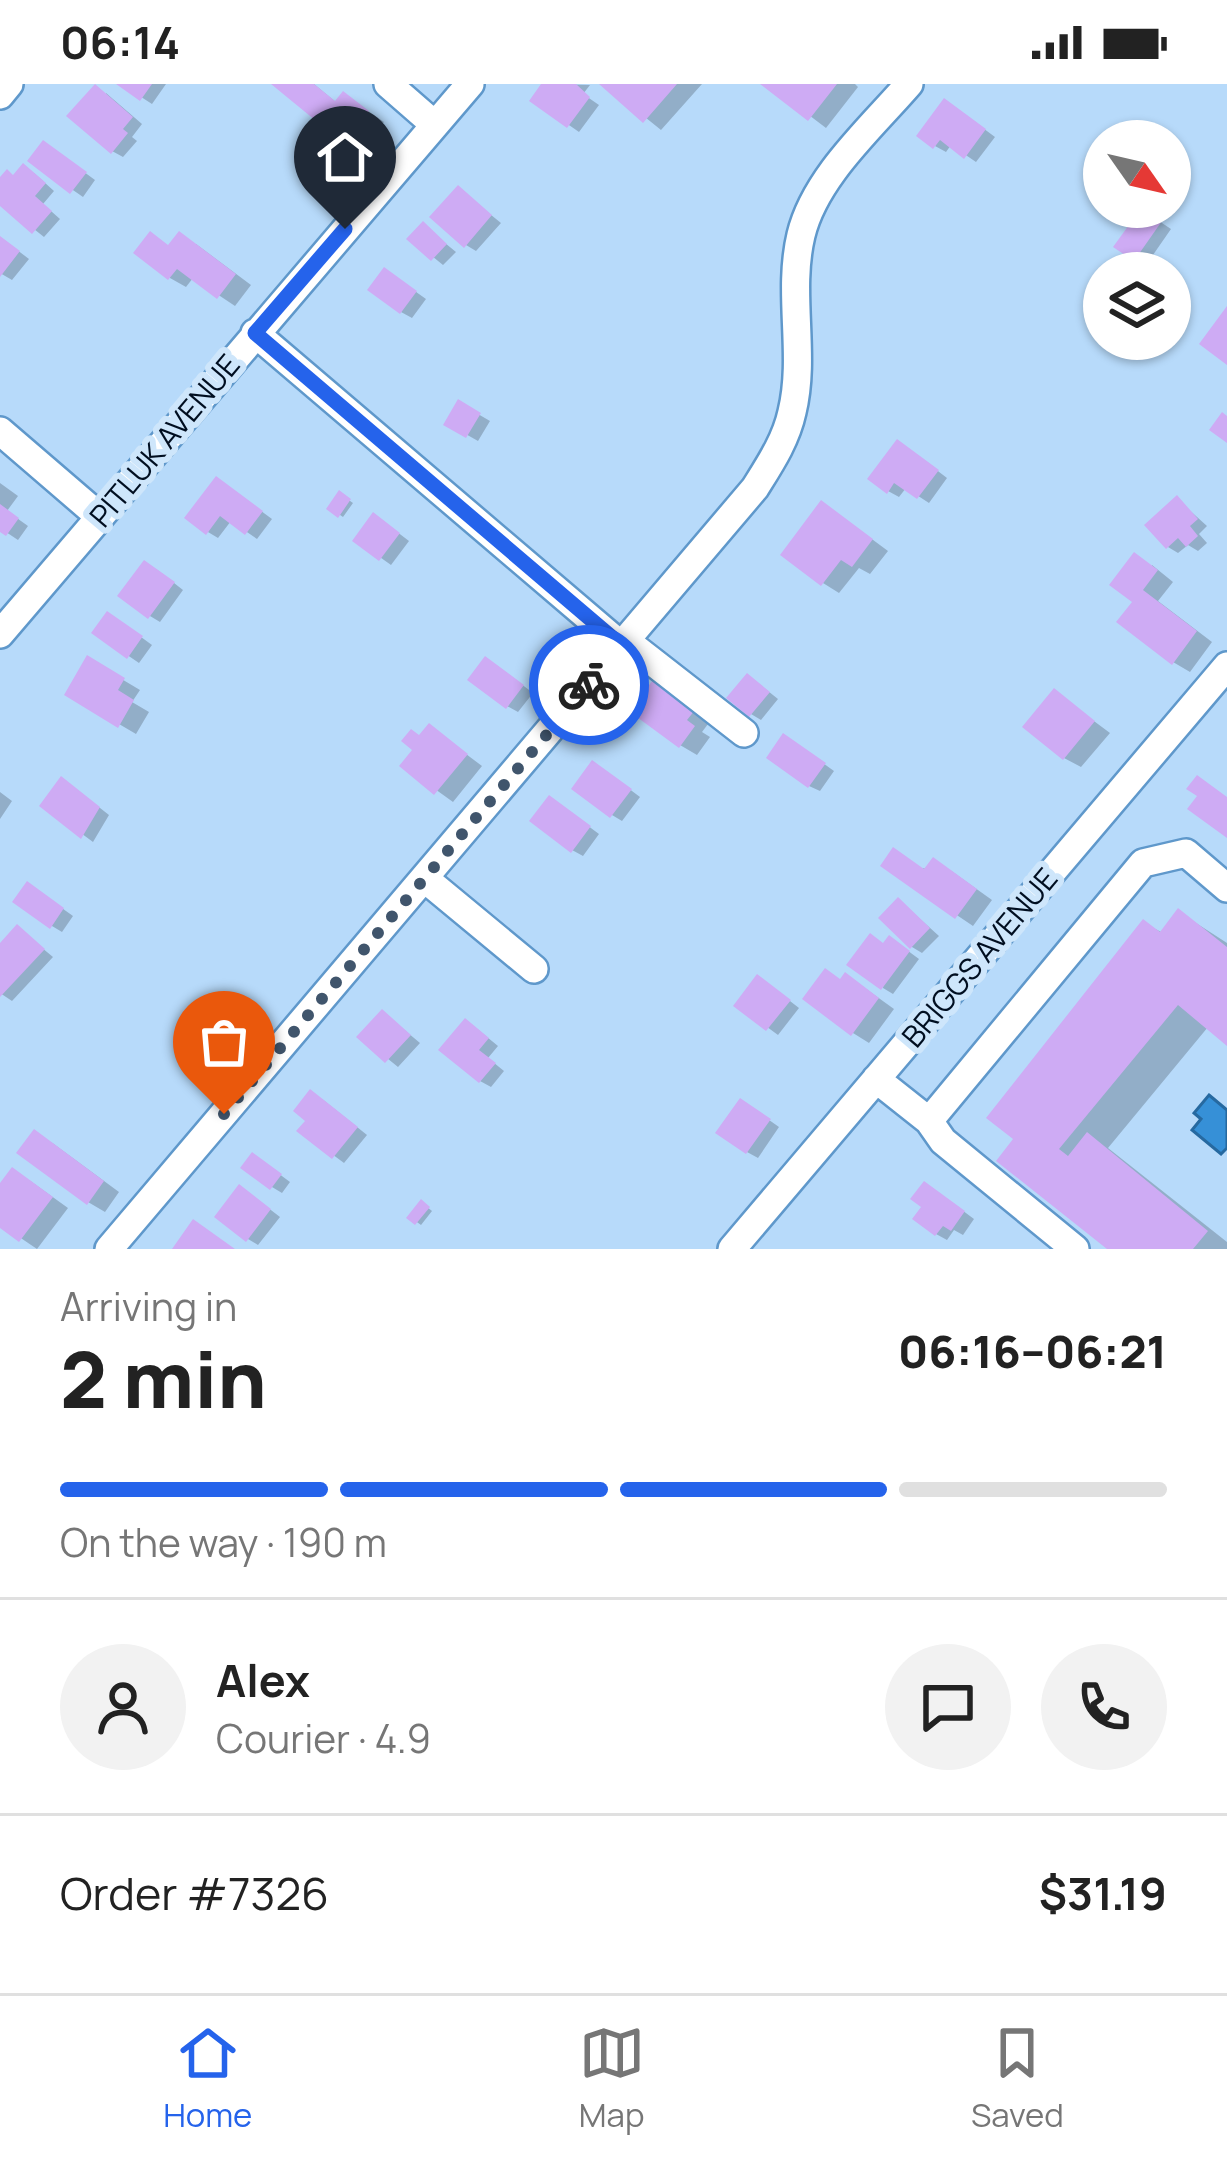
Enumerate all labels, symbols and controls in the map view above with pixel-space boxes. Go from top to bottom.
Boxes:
text: 06:14 [60,11,180,73]
pin [294,106,396,229]
north arrow [1083,120,1191,228]
map controls [1083,120,1191,360]
icon: home [312,124,378,190]
button: layers [1083,252,1191,360]
street label: PITLUK AVENUE [80,345,248,535]
courier [529,625,649,745]
icon: bike [556,652,622,718]
street label: BRIGGS AVENUE [892,859,1066,1055]
pin [173,991,275,1114]
icon: bag [191,1009,257,1075]
text: Arriving in [60,1279,237,1333]
text: 06:16–06:21 [898,1320,1167,1382]
text: 2 min [60,1325,267,1431]
text: On the way · 190 m [60,1515,387,1569]
button: person [60,1644,186,1770]
button: chat [885,1644,1011,1770]
button: phone [1041,1644,1167,1770]
text: Alex [216,1649,310,1711]
text: Courier · 4.9 [216,1711,431,1765]
text: Order #7326 [60,1862,329,1924]
text: $31.19 [1039,1862,1167,1924]
tab: Home [163,2020,252,2137]
tab: Map [579,2020,645,2137]
tab: Saved [971,2020,1064,2137]

